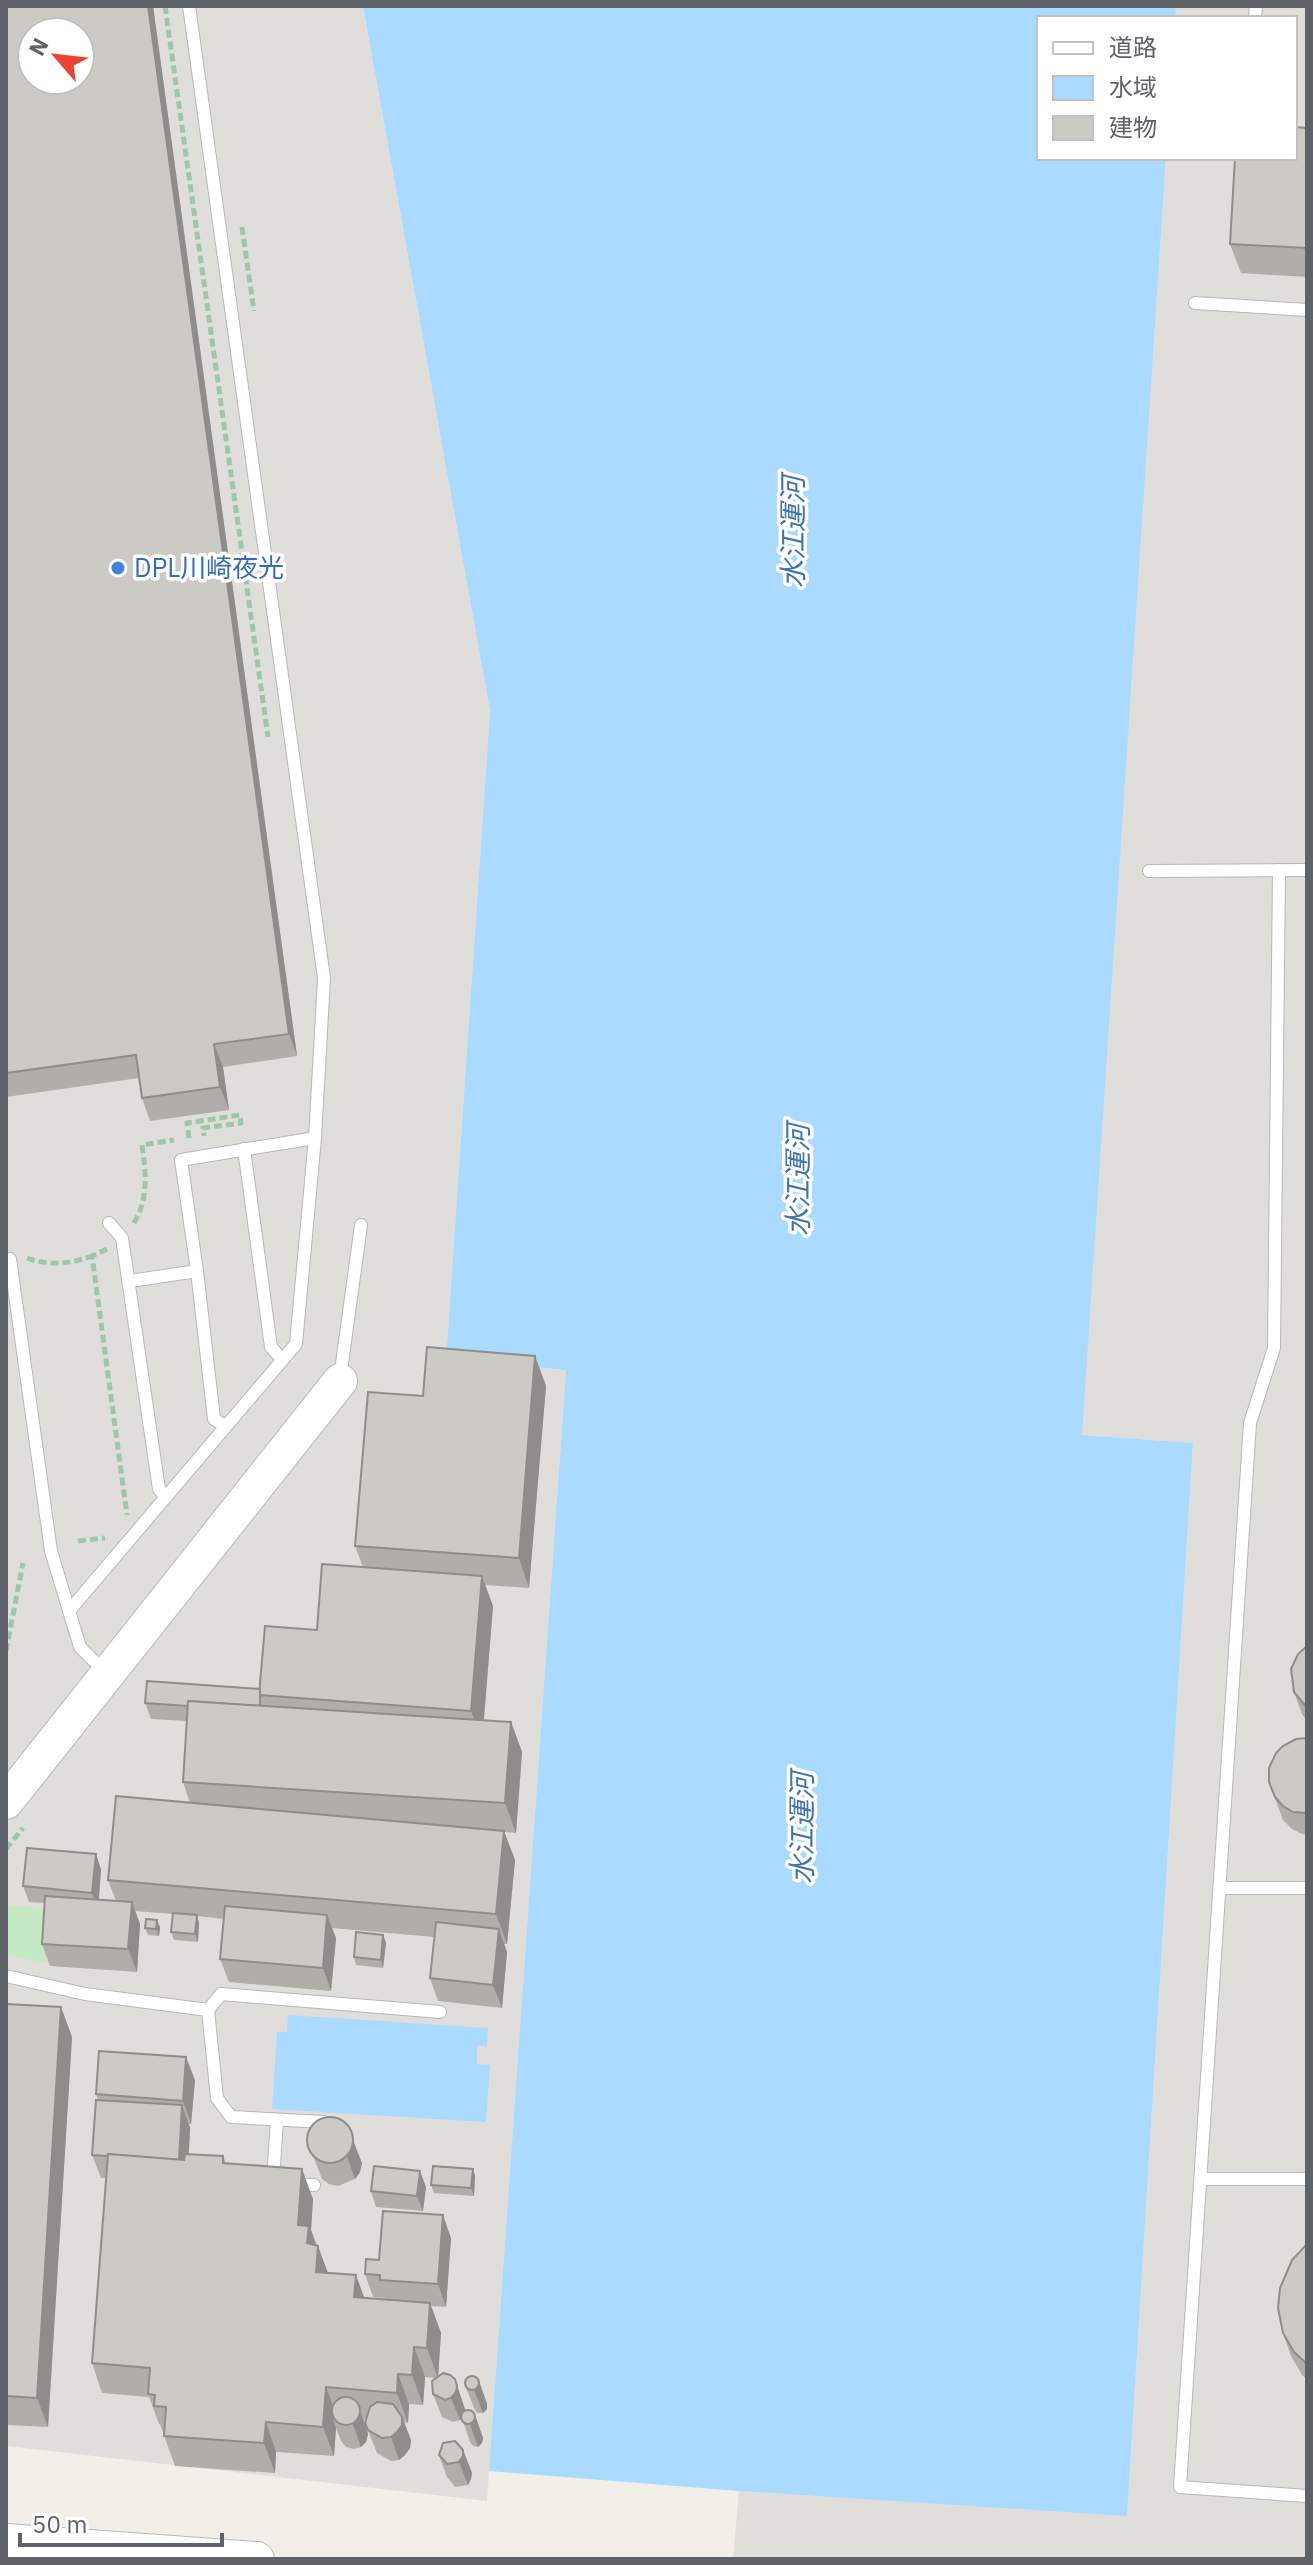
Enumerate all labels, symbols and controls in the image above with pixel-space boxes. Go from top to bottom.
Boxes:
north arrow [16,16,96,96]
legend [1037,16,1297,160]
text: 道路 [1109,31,1157,63]
text: N [21,33,54,60]
text: 水域 [1109,71,1157,103]
text: 建物 [1109,111,1157,143]
water label: 水江運河 [774,471,811,588]
place label: DPL川崎夜光 [134,550,284,584]
marker: DPL川崎夜光 [109,559,127,577]
water label: 水江運河 [779,1119,816,1236]
water label: 水江運河 [783,1767,820,1884]
scale bar [20,2497,222,2547]
text: 50 m [32,2508,87,2540]

